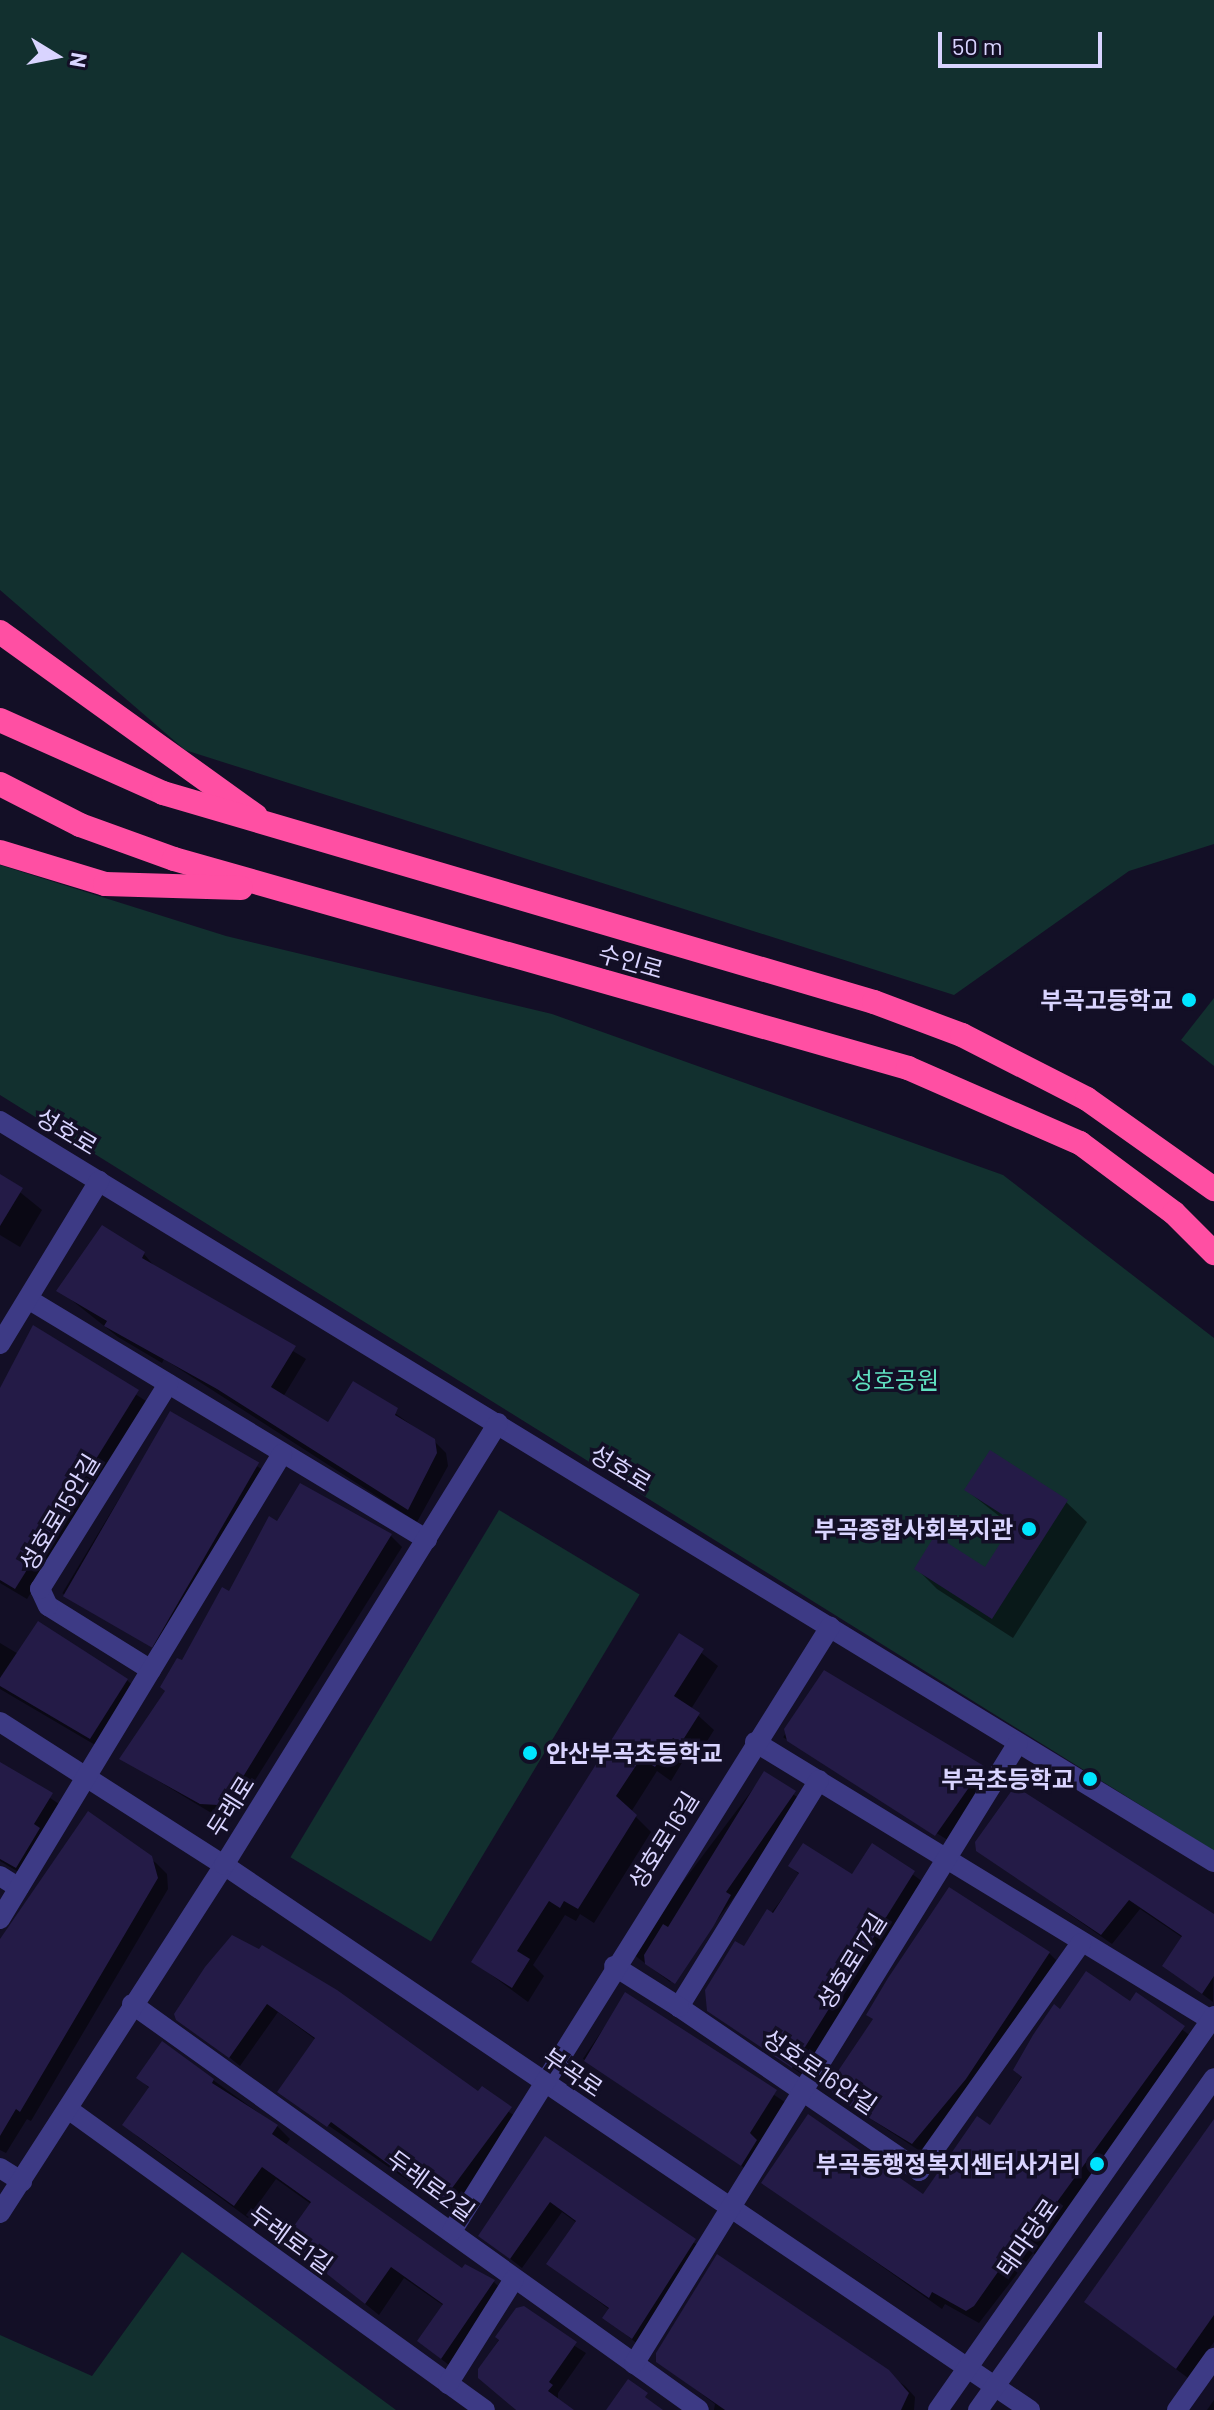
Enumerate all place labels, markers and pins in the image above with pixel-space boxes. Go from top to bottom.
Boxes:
place label: 부곡고등학교 [1041,986,1173,1014]
marker: 부곡고등학교 [1180,991,1198,1009]
place label: 부곡종합사회복지관 [814,1515,1013,1543]
marker: 부곡종합사회복지관 [1020,1520,1038,1538]
place label: 안산부곡초등학교 [546,1739,723,1767]
marker: 안산부곡초등학교 [521,1744,539,1762]
place label: 부곡초등학교 [942,1765,1074,1793]
marker: 부곡초등학교 [1081,1770,1099,1788]
place label: 부곡동행정복지센터사거리 [816,2150,1081,2178]
marker: 부곡동행정복지센터사거리 [1088,2155,1106,2173]

